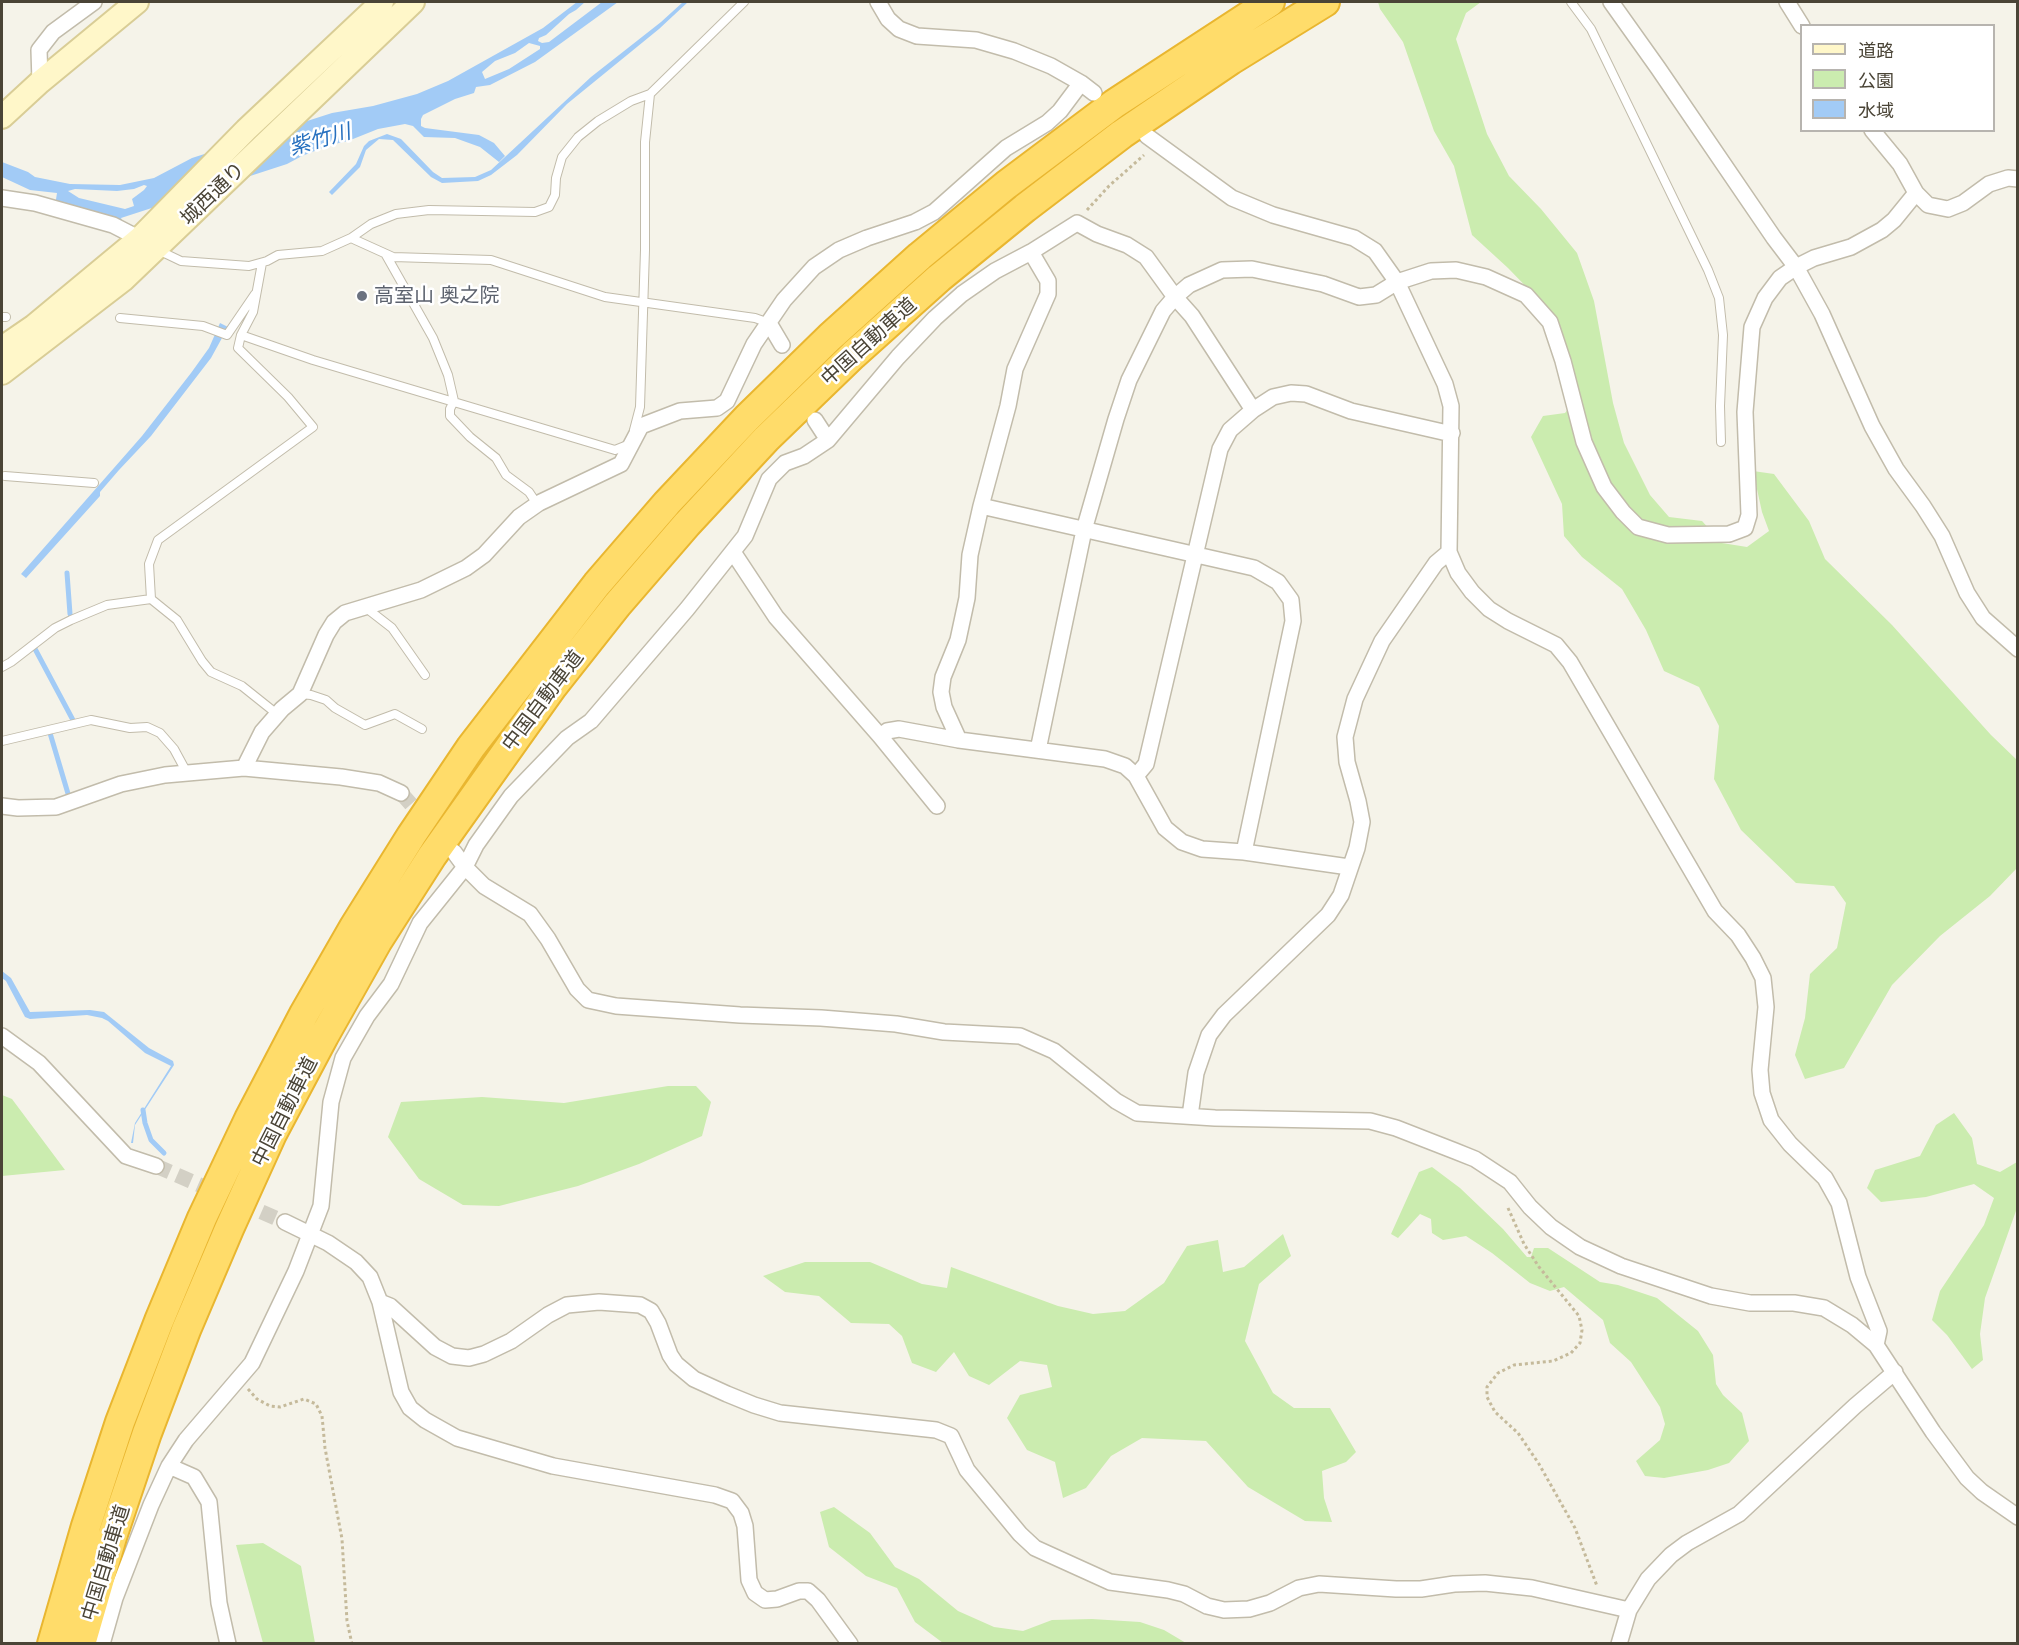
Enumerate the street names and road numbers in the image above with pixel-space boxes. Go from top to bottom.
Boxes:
street label: 城西通り [176,158,250,230]
street label: 中国自動車道 [816,293,922,391]
street label: 中国自動車道 [497,646,589,756]
street label: 中国自動車道 [247,1053,323,1171]
street label: 中国自動車道 [77,1502,135,1624]

